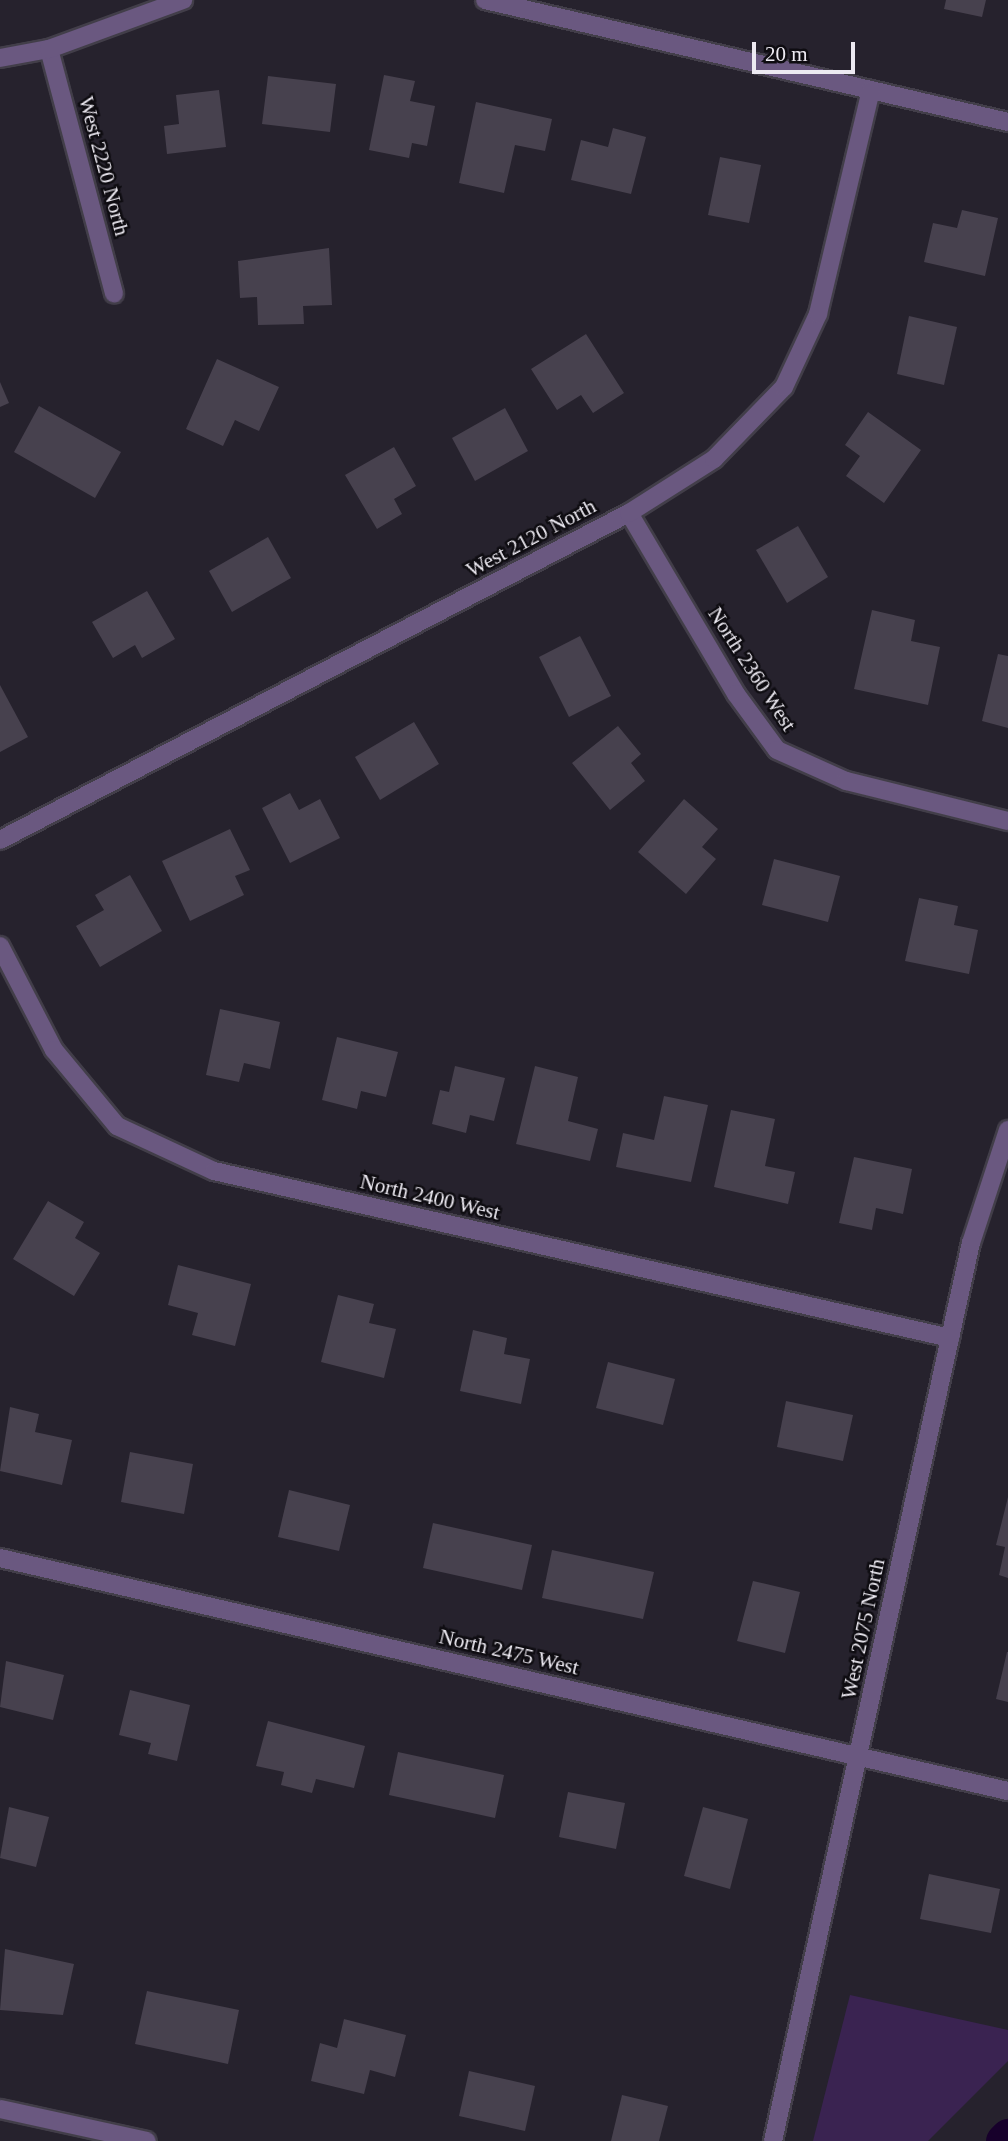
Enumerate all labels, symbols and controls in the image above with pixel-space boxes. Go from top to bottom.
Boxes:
scale bar [756,28,859,72]
text: 20 m [765,42,808,66]
street label: West 2220 North [73,94,135,238]
street label: West 2120 North [462,493,600,583]
street label: North 2360 West [703,602,801,736]
street label: North 2400 West [358,1169,502,1225]
street label: West 2075 North [836,1556,890,1702]
street label: North 2475 West [437,1624,581,1680]

